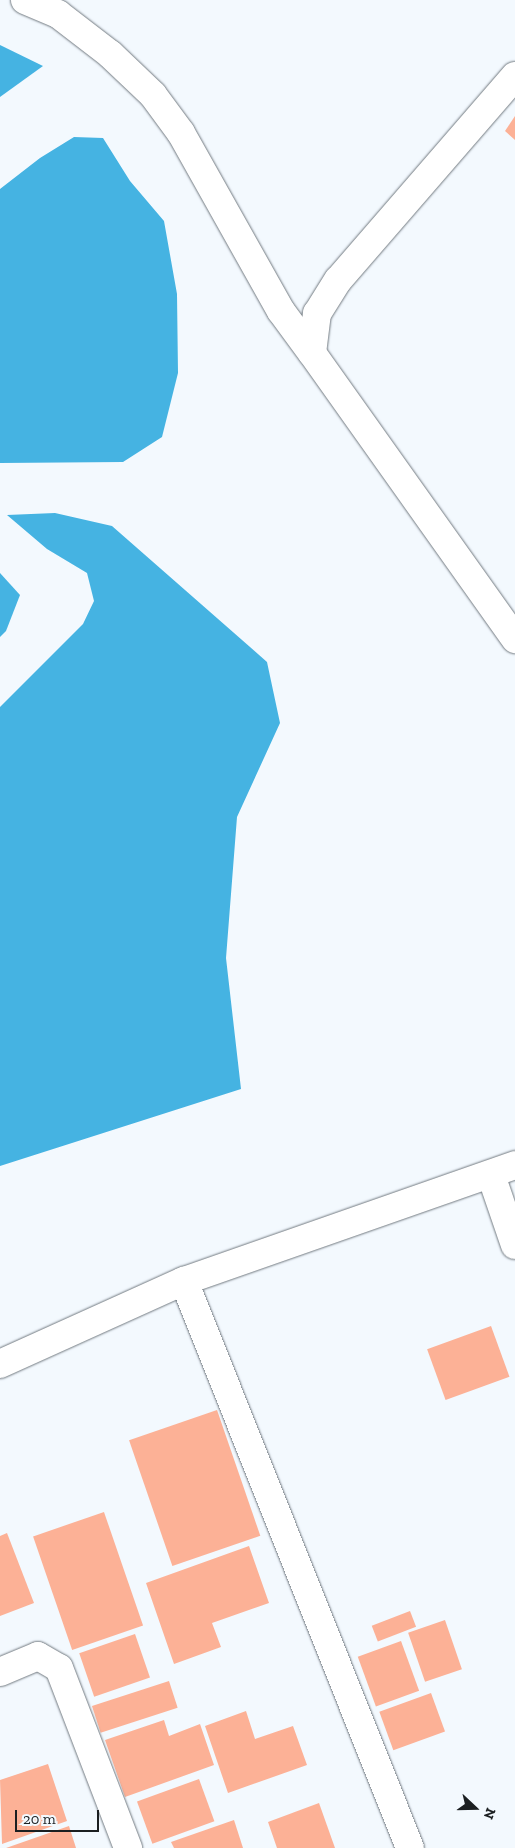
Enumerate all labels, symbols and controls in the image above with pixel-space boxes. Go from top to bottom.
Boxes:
north arrow [450,1783,500,1833]
scale bar [18,1800,101,1832]
text: N [480,1806,499,1822]
text: 20 m [23,1810,56,1828]

